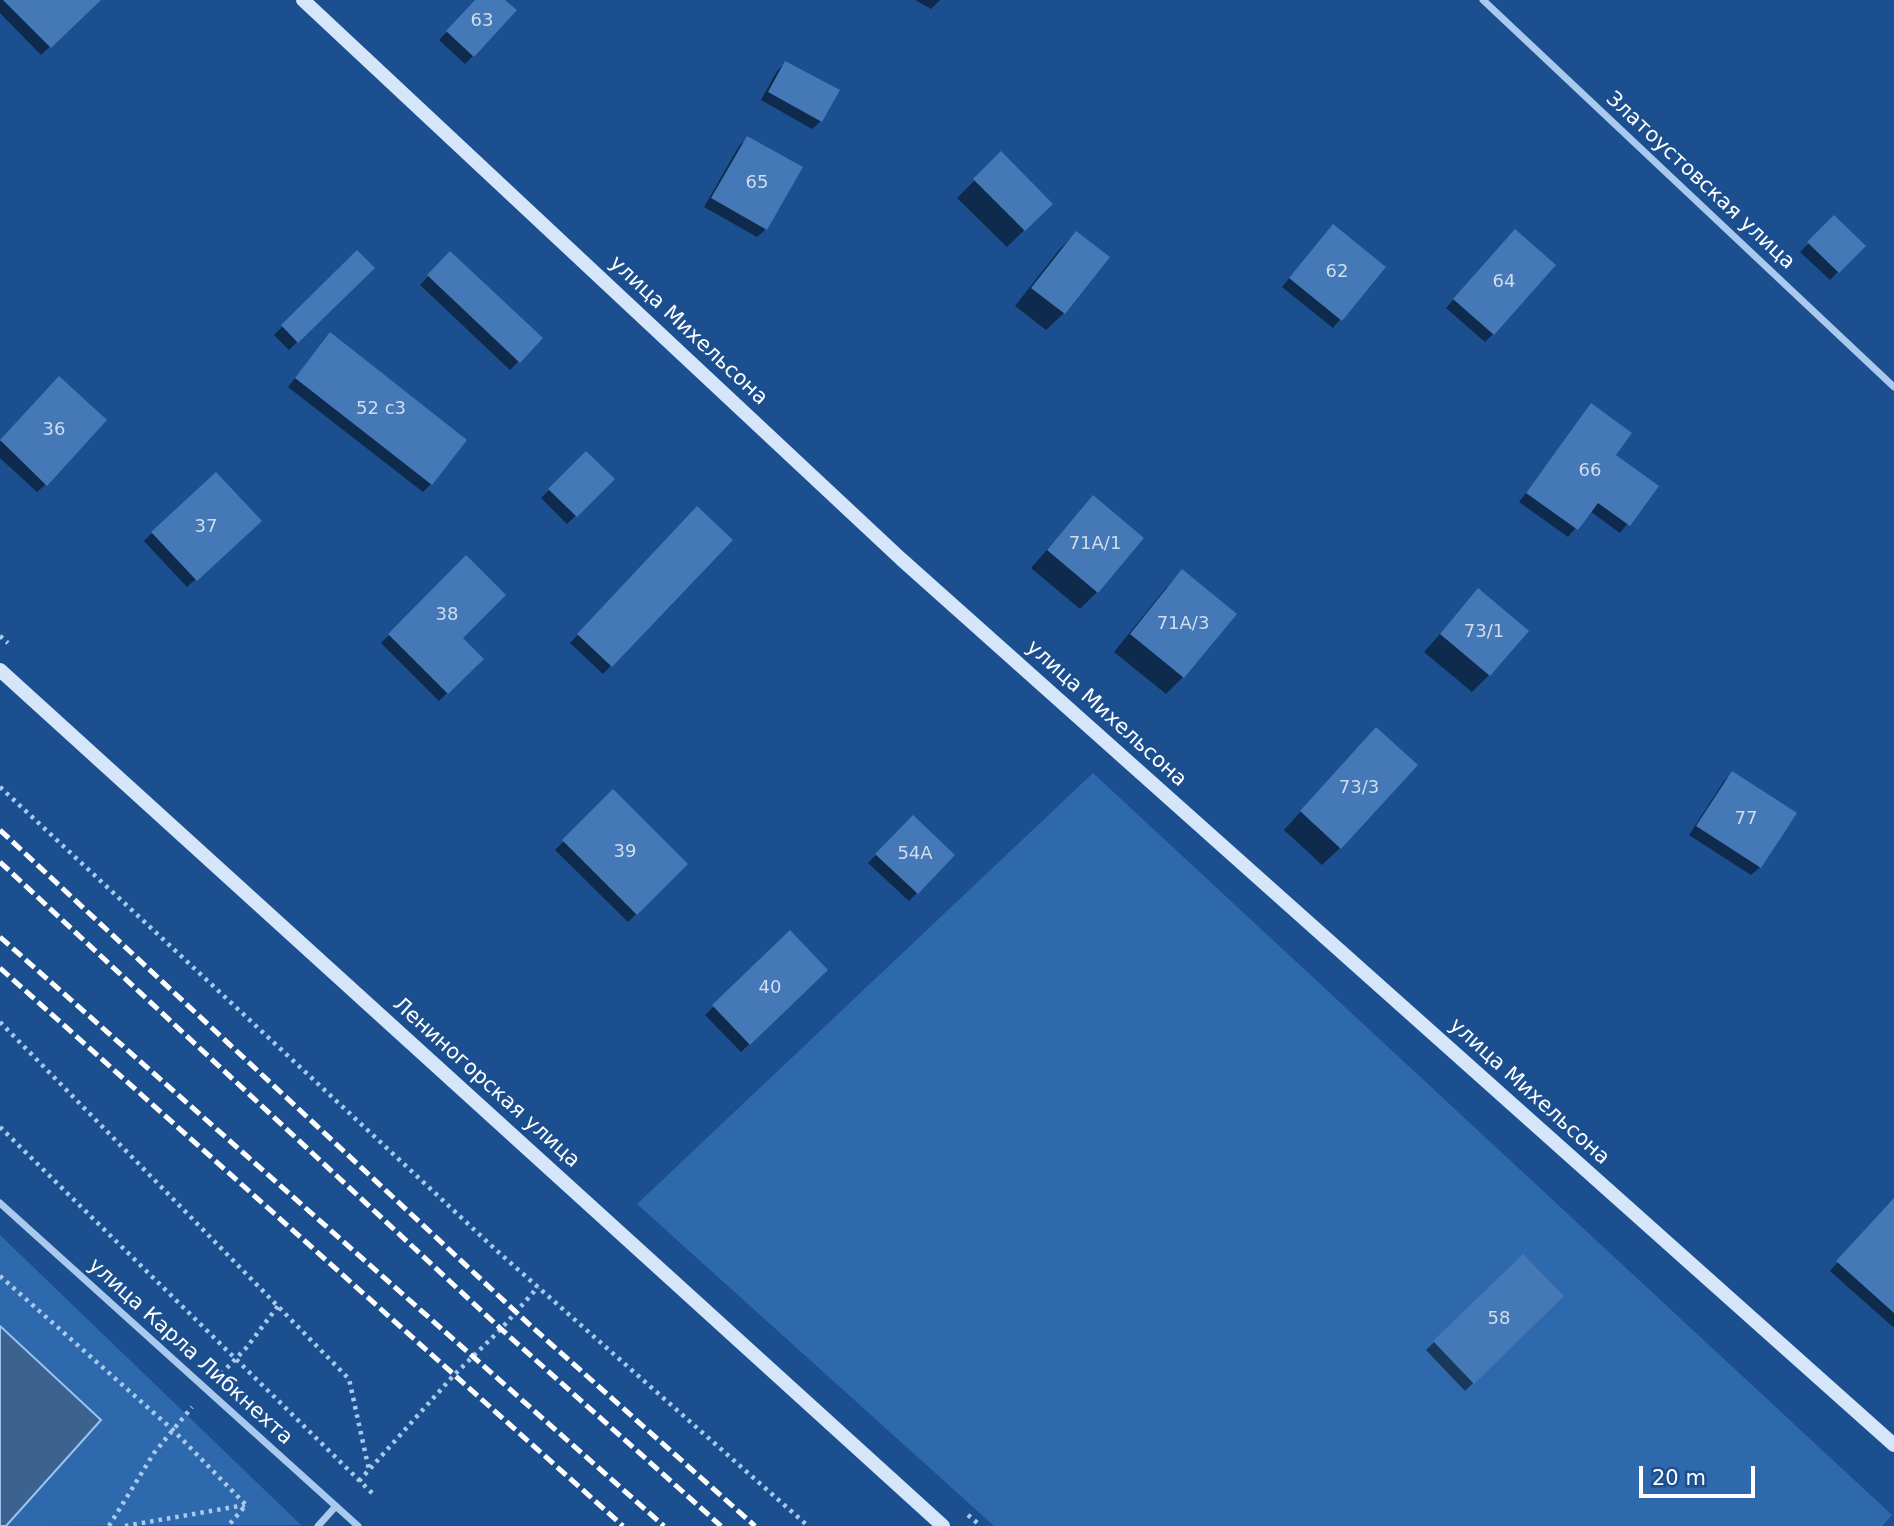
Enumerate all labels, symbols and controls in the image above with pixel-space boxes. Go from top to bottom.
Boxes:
house number: 63 [471,10,493,32]
street label: Златоустовская улица [1600,87,1800,275]
house number: 65 [746,172,768,194]
street label: улица Михельсона [604,251,772,411]
house number: 62 [1326,261,1348,283]
house number: 64 [1493,271,1515,293]
house number: 52 с3 [356,398,406,420]
house number: 36 [43,419,65,441]
house number: 66 [1579,460,1601,482]
house number: 37 [195,516,217,538]
house number: 71А/1 [1069,533,1121,555]
house number: 38 [436,604,458,626]
house number: 71А/3 [1157,613,1209,635]
house number: 73/1 [1464,621,1504,643]
street label: улица Михельсона [1021,635,1191,793]
house number: 73/3 [1339,777,1379,799]
house number: 77 [1735,808,1757,830]
house number: 39 [614,841,636,863]
house number: 54А [897,843,933,865]
house number: 40 [759,977,781,999]
street label: Лениногорская улица [387,992,585,1174]
street label: улица Михельсона [1444,1013,1614,1171]
street label: улица Карла Либкнехта [82,1253,298,1451]
house number: 58 [1488,1308,1510,1330]
scale bar [1642,1452,1758,1496]
text: 20 m [1652,1466,1706,1490]

